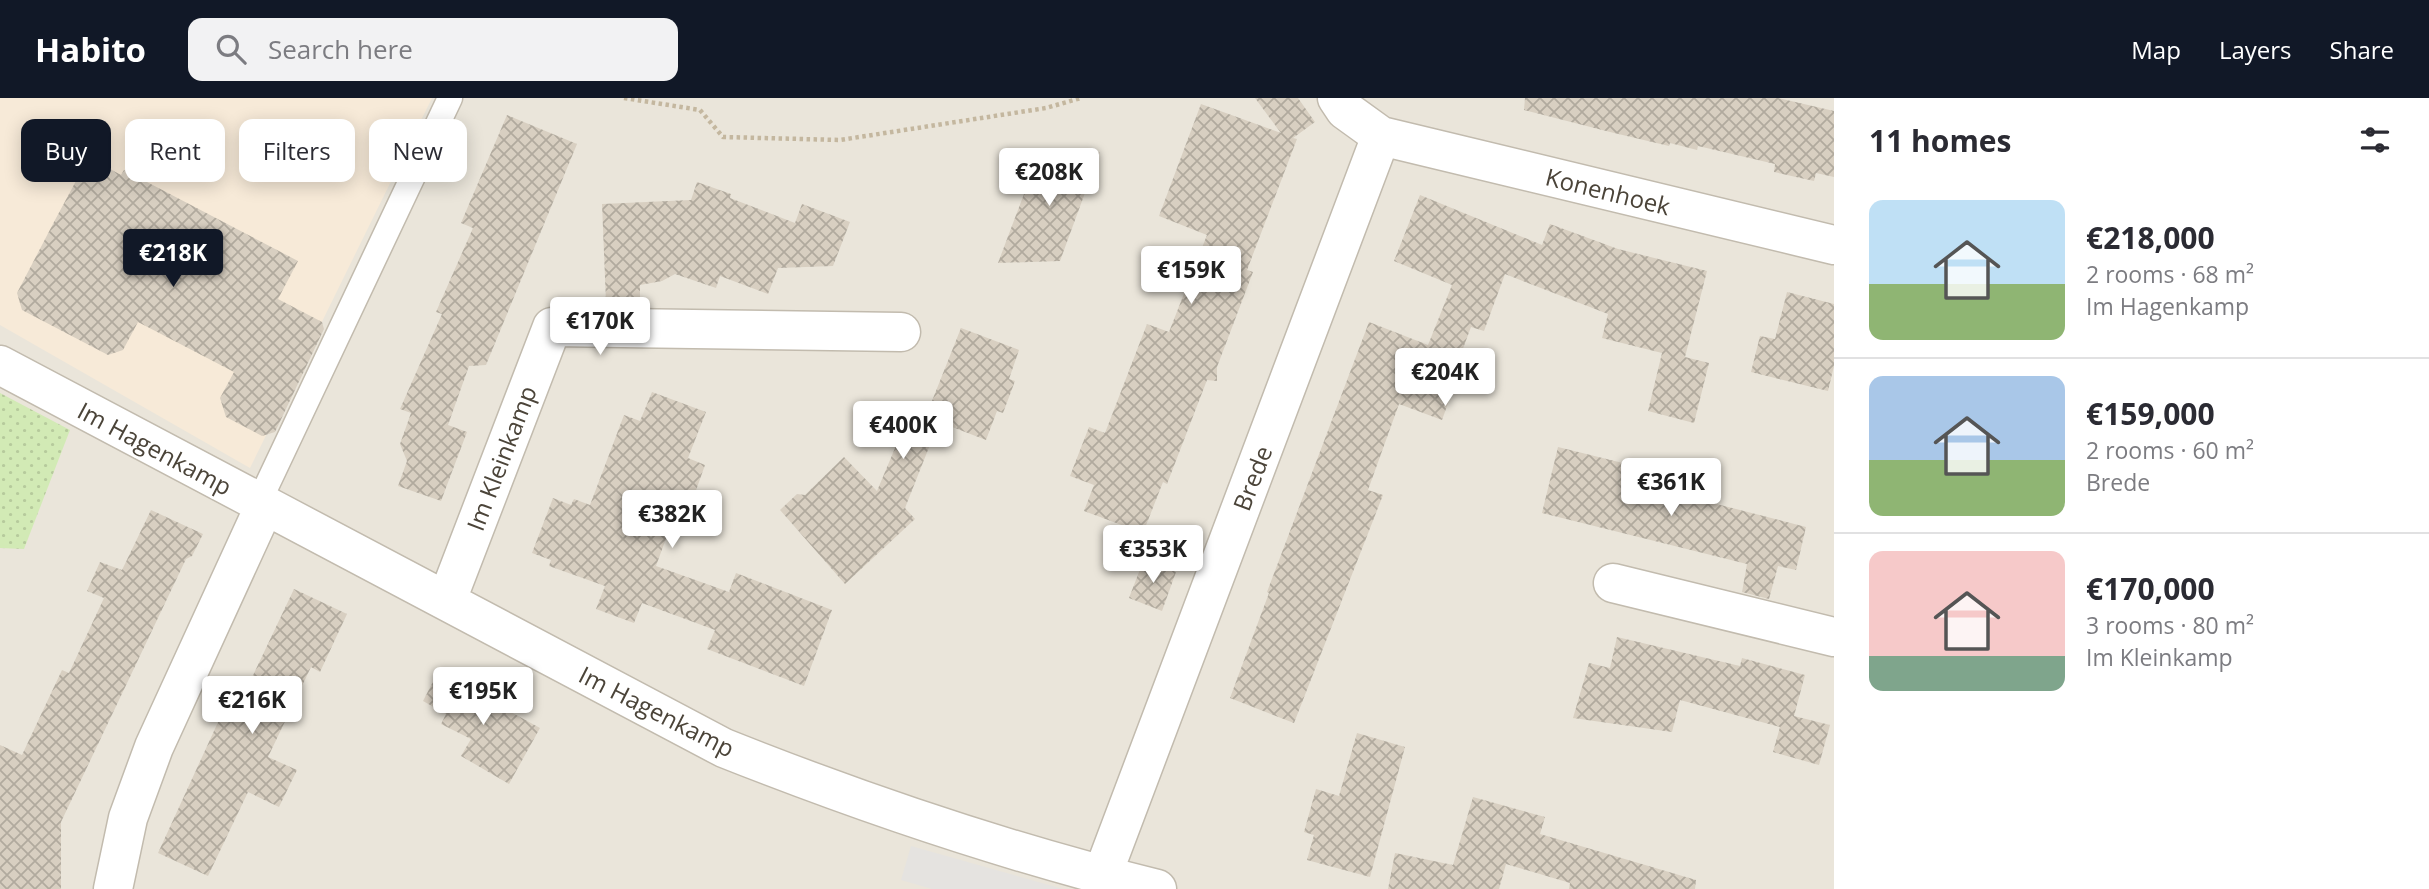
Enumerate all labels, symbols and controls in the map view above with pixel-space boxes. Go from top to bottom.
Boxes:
search box [188,18,678,81]
text: Habito [35,27,146,72]
icon: search [212,30,250,68]
text: Search here [268,31,413,67]
text: Map [2131,33,2181,66]
text: Layers [2219,33,2292,66]
text: Share [2330,33,2394,66]
chip: Buy [21,119,111,182]
chip: Rent [125,119,225,182]
chip: Filters [239,119,355,182]
chip: New [369,119,467,182]
text: 11 homes [1869,120,2012,161]
icon: filters [2356,121,2394,159]
pin: €208K [1000,148,1098,208]
text: €208K [1015,155,1083,187]
street label: Konenhoek [1542,160,1674,223]
text: €218,000 [2086,217,2215,258]
icon: home [1925,228,2009,312]
pin: €218K [124,230,222,289]
text: €218K [139,236,207,268]
pin: €159K [1142,246,1240,306]
text: €159K [1157,253,1225,285]
text: 2 rooms · 68 m² [2086,258,2254,290]
text: Im Hagenkamp [2086,290,2249,322]
pin: €170K [551,298,649,357]
text: €170K [566,304,634,336]
pin: €204K [1396,348,1494,408]
text: €204K [1411,355,1479,387]
street label: Im Kleinkamp [458,381,544,535]
street label: Im Hagenkamp [72,393,238,503]
text: €159,000 [2086,393,2215,434]
pin: €400K [854,402,952,461]
icon: home [1925,404,2009,488]
text: €400K [869,408,937,440]
text: 2 rooms · 60 m² [2086,434,2254,466]
street label: Brede [1225,441,1279,515]
pin: €361K [1622,458,1720,518]
text: €361K [1637,465,1705,497]
text: Brede [2086,466,2150,498]
pin: €382K [623,490,721,550]
text: €382K [638,497,706,529]
pin: €353K [1104,526,1202,585]
text: €353K [1119,532,1187,564]
text: €170,000 [2086,568,2215,609]
icon: home [1925,579,2009,663]
text: 3 rooms · 80 m² [2086,609,2254,641]
text: Im Kleinkamp [2086,641,2233,673]
street label: Im Hagenkamp [574,658,740,764]
pin: €195K [434,668,532,727]
text: €195K [449,674,517,706]
pin: €216K [203,676,301,736]
text: €216K [218,683,286,715]

